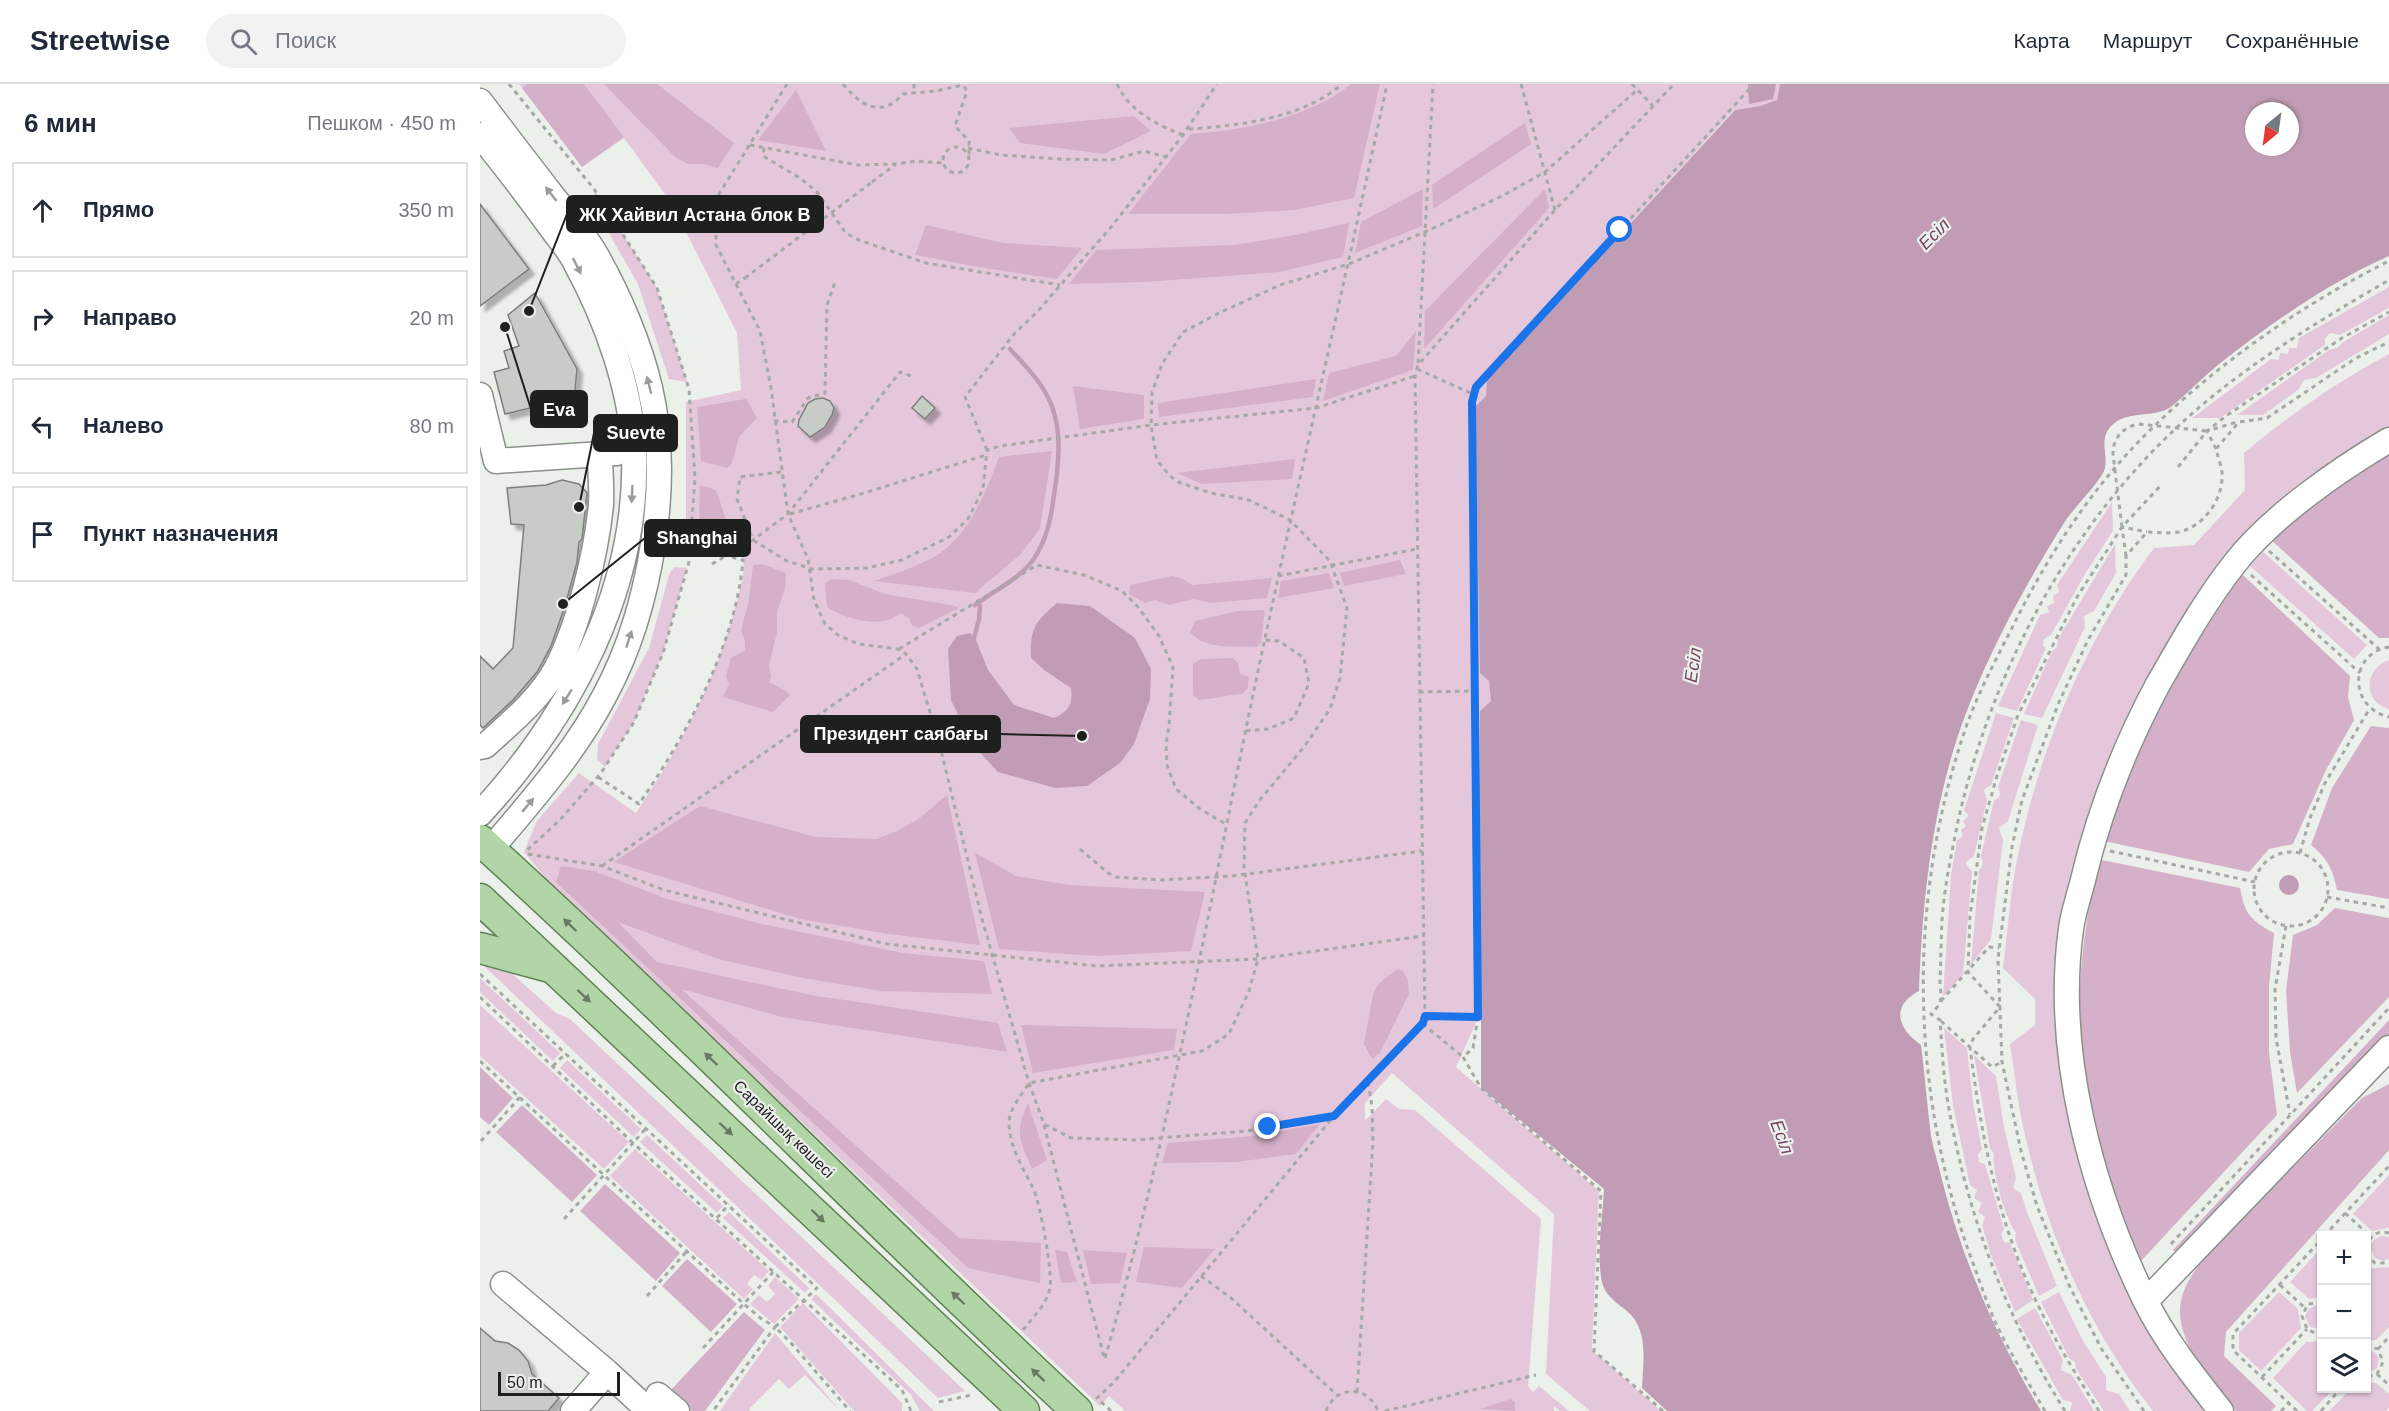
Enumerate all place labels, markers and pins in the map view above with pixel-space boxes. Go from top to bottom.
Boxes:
callout: ЖК Хайвил Астана блок B [567,196,823,232]
callout: Eva [531,391,587,427]
callout: Suevte [594,415,677,451]
callout: Shanghai [645,520,750,556]
callout: Президент саябағы [801,716,1000,752]

